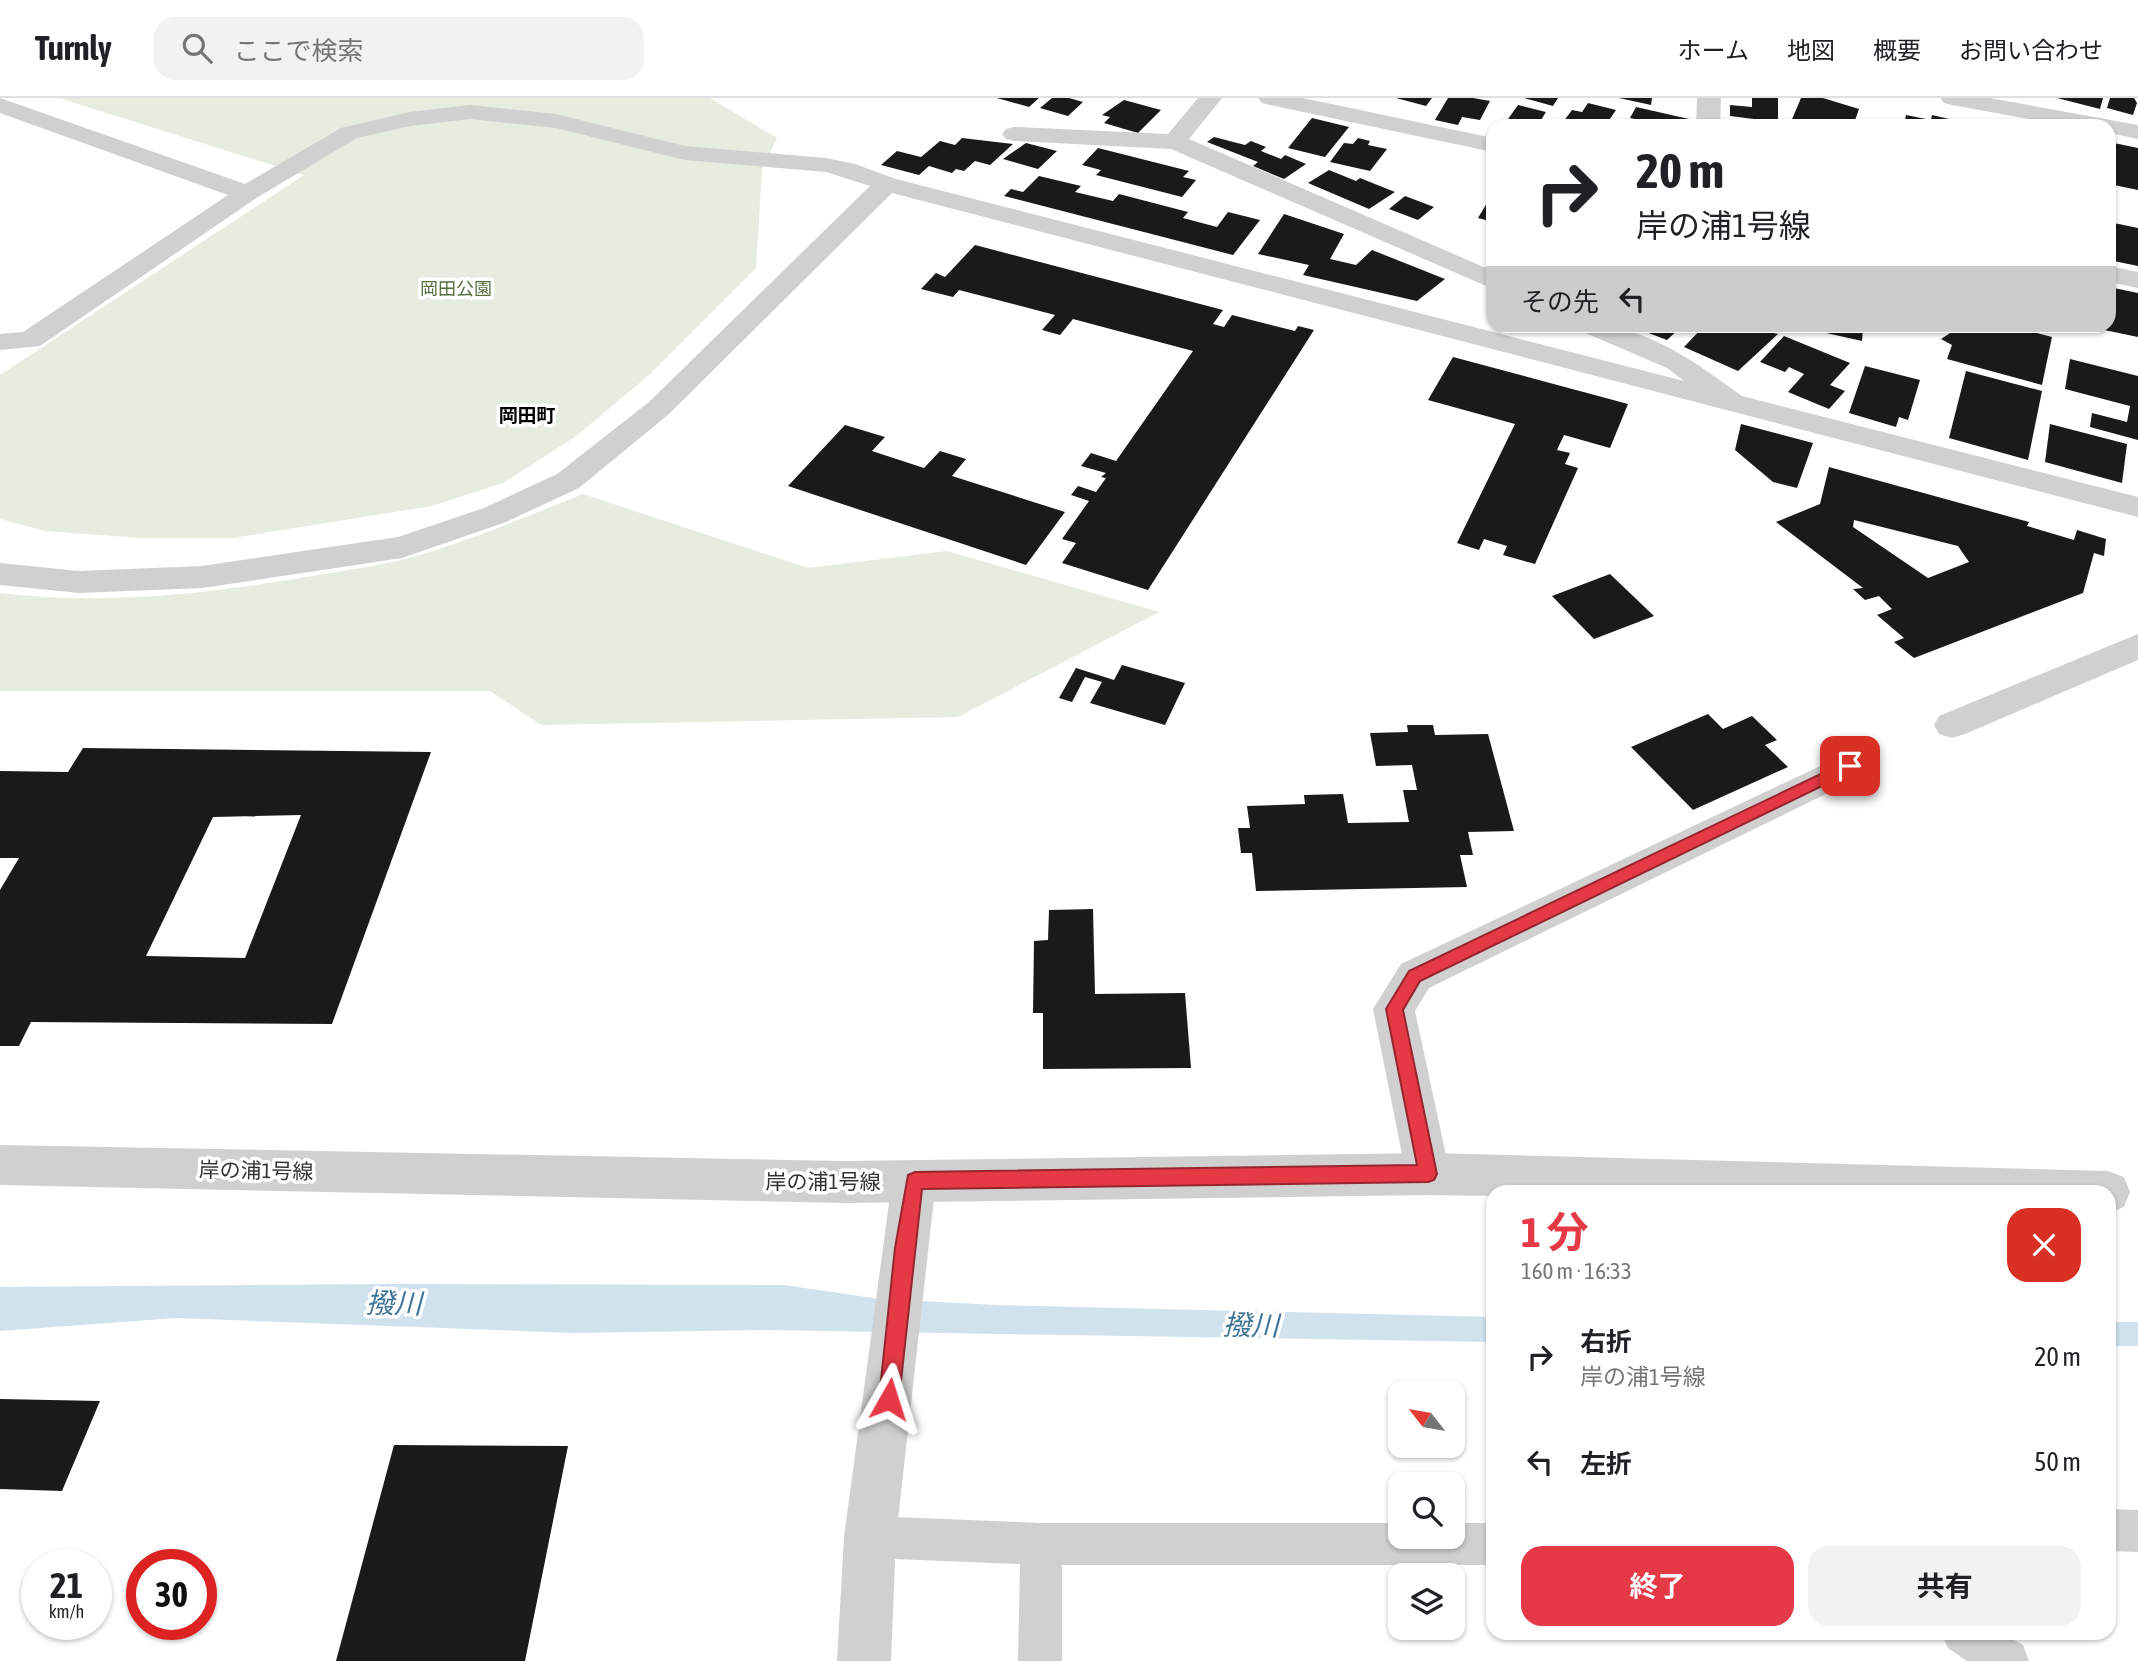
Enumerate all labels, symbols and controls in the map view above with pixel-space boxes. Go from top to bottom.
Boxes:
search box [154,17,644,80]
text: Turnly [35,29,112,67]
icon: search [178,29,216,67]
text: ここで検索 [234,36,364,66]
text: ホーム [1678,37,1749,64]
text: 地図 [1787,37,1835,64]
text: 概要 [1873,37,1921,64]
text: お問い合わせ [1959,37,2103,64]
text: 20 m [1636,142,1724,198]
icon: right [1521,147,1612,238]
text: 岸の浦1号線 [1636,207,1811,244]
park label: 岡田公園 [420,278,492,299]
icon: left [1613,280,1651,318]
text: その先 [1521,287,1599,317]
district label: 岡田町 [498,404,556,426]
pin [1820,736,1880,796]
icon: arrive [1831,747,1869,785]
street label: 岸の浦1号線 [198,1157,314,1183]
street label: 岸の浦1号線 [766,1169,880,1193]
text: 1 分 [1521,1208,1589,1256]
button: close [2007,1208,2081,1282]
text: 160 m · 16:33 [1521,1258,1632,1284]
water label: 撥川 [366,1287,425,1320]
water label: 撥川 [1223,1309,1282,1342]
text: 右折 [1580,1327,1632,1357]
icon: right [1521,1338,1559,1376]
text: 20 m [2034,1342,2081,1372]
position arrow [852,1362,926,1436]
text: 岸の浦1号線 [1580,1364,1706,1390]
north arrow [1388,1381,1465,1458]
map controls [1388,1381,1465,1640]
icon: left [1521,1443,1559,1481]
text: 50 m [2034,1447,2081,1477]
text: 左折 [1580,1449,1632,1479]
button: search [1388,1472,1465,1549]
button: 終了 [1521,1546,1794,1626]
button: 共有 [1808,1546,2081,1626]
speed limit sign: 30 [126,1549,217,1640]
button: layers [1388,1563,1465,1640]
text: 21 [50,1565,83,1605]
text: km/h [49,1601,84,1622]

